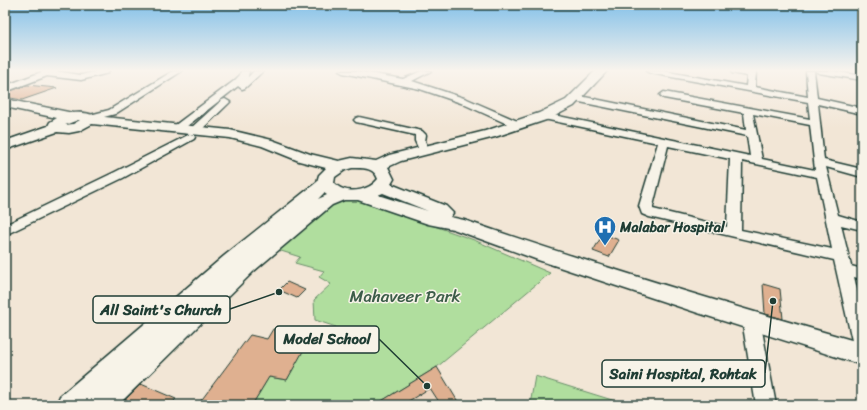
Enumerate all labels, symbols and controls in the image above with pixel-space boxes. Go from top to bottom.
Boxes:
hospital icon: Malabar Hospital [592,214,618,247]
place label: Malabar Hospital [619,215,726,240]
park label: Mahaveer Park [350,281,460,311]
callout: All Saint's Church [93,296,230,323]
text: All Saint's Church [99,297,222,323]
callout: Model School [275,326,379,353]
text: Model School [282,326,372,352]
callout: Saini Hospital, Rohtak [602,360,765,387]
text: Saini Hospital, Rohtak [608,361,758,387]

